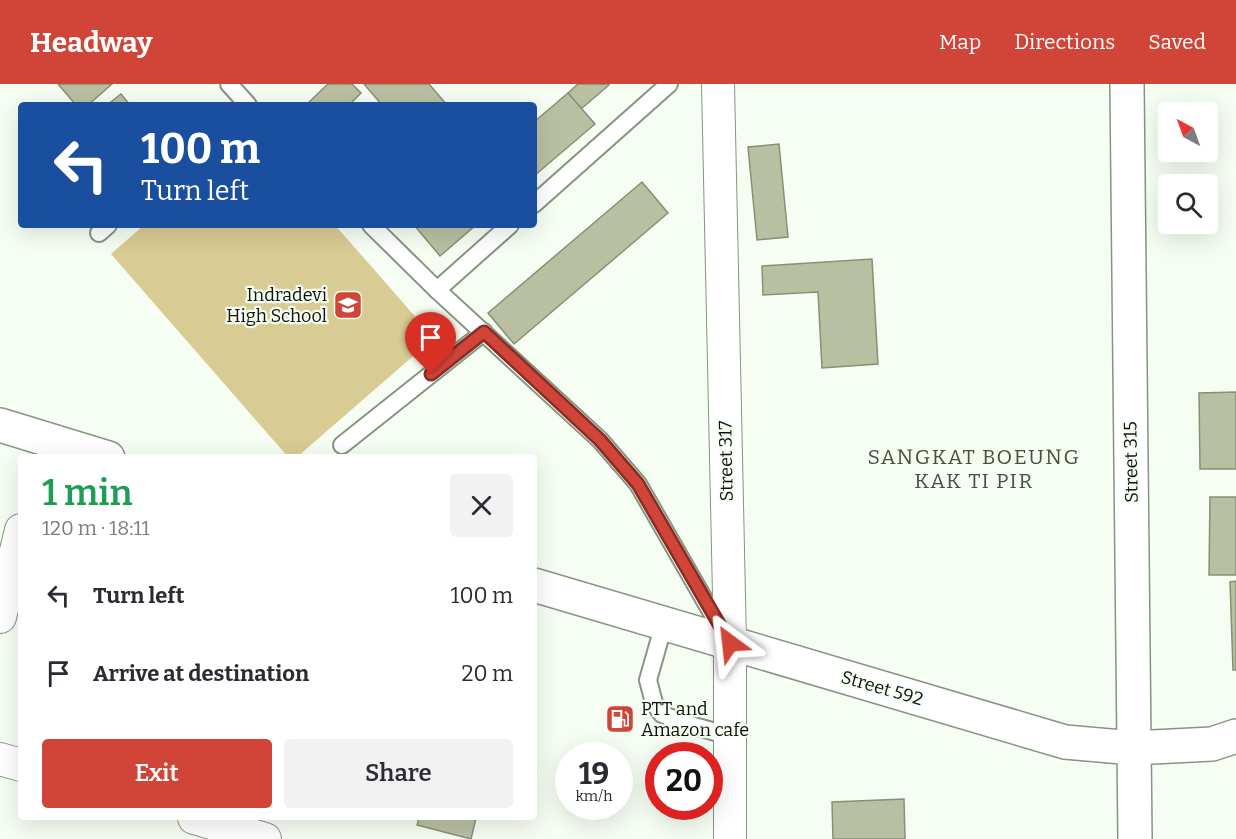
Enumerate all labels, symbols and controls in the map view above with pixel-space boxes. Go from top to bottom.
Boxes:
text: Headway [30,26,153,59]
text: Map [939,29,981,55]
text: Directions [1014,29,1115,55]
text: Saved [1148,29,1206,55]
north arrow [1158,102,1218,162]
map controls [1158,102,1218,234]
text: 100 m [141,124,260,174]
icon: left [42,126,120,204]
button: search [1158,174,1218,234]
text: Turn left [141,175,249,207]
place label: Indradevi High School [226,284,327,327]
school or university icon: Indradevi High School [332,289,364,321]
pin [405,312,456,374]
icon: arrive [414,321,447,354]
street label: Street 317 [714,420,738,502]
street label: Street 315 [1119,421,1143,503]
district label: SANGKAT BOEUNG KAK TI PIR [868,444,1080,494]
text: 1 min [42,471,133,515]
button: close [450,474,513,537]
text: 120 m · 18:11 [42,516,150,540]
icon: left [42,579,75,612]
text: Turn left [93,582,185,609]
text: 100 m [450,582,513,609]
position arrow [698,611,762,675]
icon: arrive [42,657,75,690]
text: Arrive at destination [93,660,309,687]
text: 20 m [462,660,513,687]
street label: Street 592 [838,666,926,710]
place label: PTT and Amazon cafe [641,698,749,741]
fuel station icon: PTT and Amazon cafe [604,703,636,735]
button: Exit [42,739,272,808]
button: Share [284,739,513,808]
speed limit sign: 20 [645,742,723,820]
text: 19 [579,756,609,792]
text: km/h [575,787,613,805]

